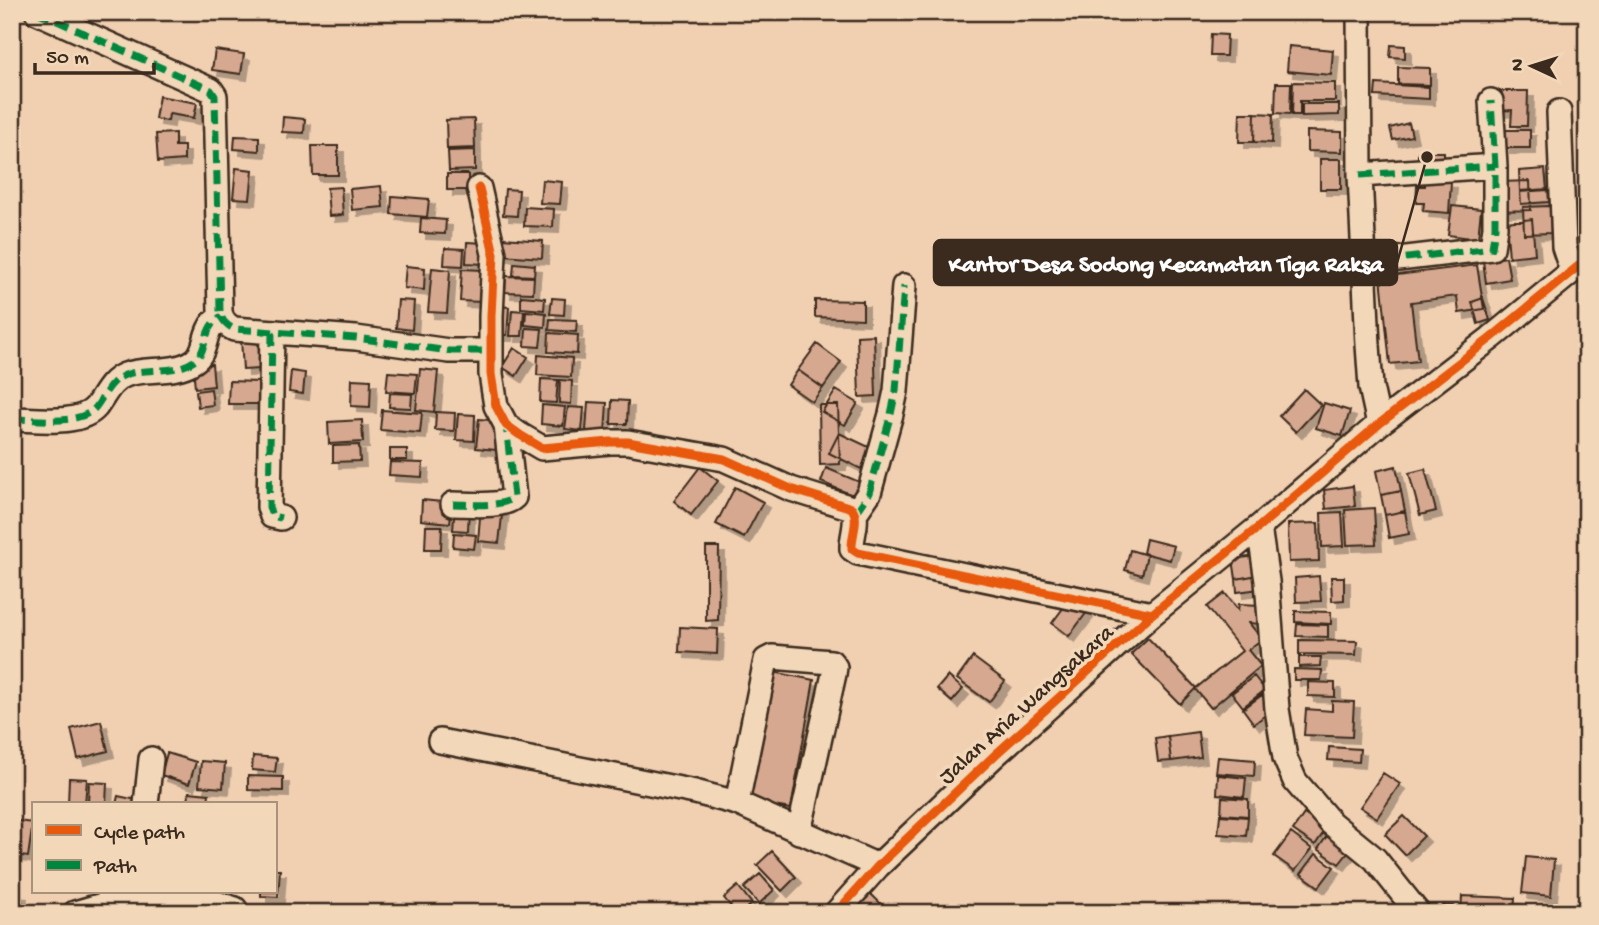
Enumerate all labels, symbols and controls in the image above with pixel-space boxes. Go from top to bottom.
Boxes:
scale bar [35,32,154,76]
north arrow [1498,32,1568,102]
text: 50 m [46,47,89,72]
text: N [1507,58,1530,72]
callout: Kantor Desa Sodong Kecamatan Tiga Raksa [934,240,1397,285]
text: Kantor Desa Sodong Kecamatan Tiga Raksa [948,252,1385,281]
street label: Jalan Aria Wangsakara [934,619,1121,791]
legend [32,802,276,894]
text: Cycle path [94,822,185,847]
text: Path [93,856,137,881]

